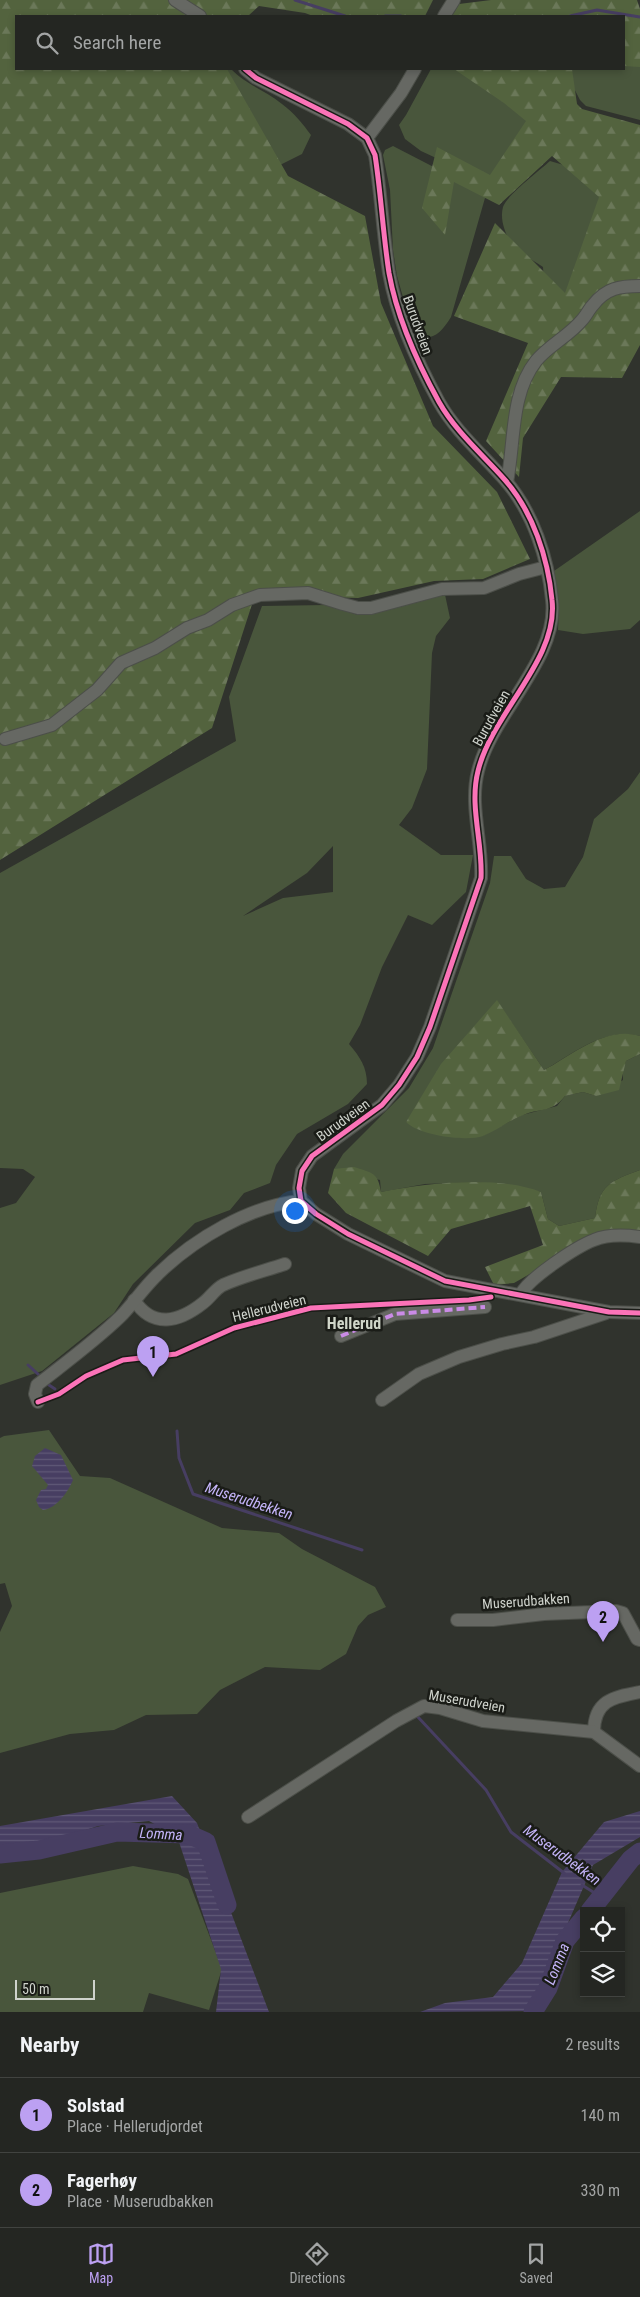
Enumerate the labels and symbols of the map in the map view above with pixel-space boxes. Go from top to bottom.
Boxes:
street label: Burudveien [400,293,436,357]
street label: Burudveien [469,687,513,749]
street label: Burudveien [313,1095,373,1145]
your location [282,1198,308,1224]
street label: Hellerudveien [231,1291,307,1325]
district label: Hellerud [327,1314,381,1333]
pin: 1 [137,1336,169,1377]
water label: Muserudbekken [203,1478,295,1524]
street label: Muserudbakken [482,1590,570,1612]
pin: 2 [587,1601,619,1642]
street label: Muserudveien [428,1686,506,1716]
water label: Muserudbekken [520,1821,604,1889]
water label: Lomma [139,1824,183,1844]
water label: Lomma [541,1941,573,1987]
scale bar [15,1977,95,2000]

